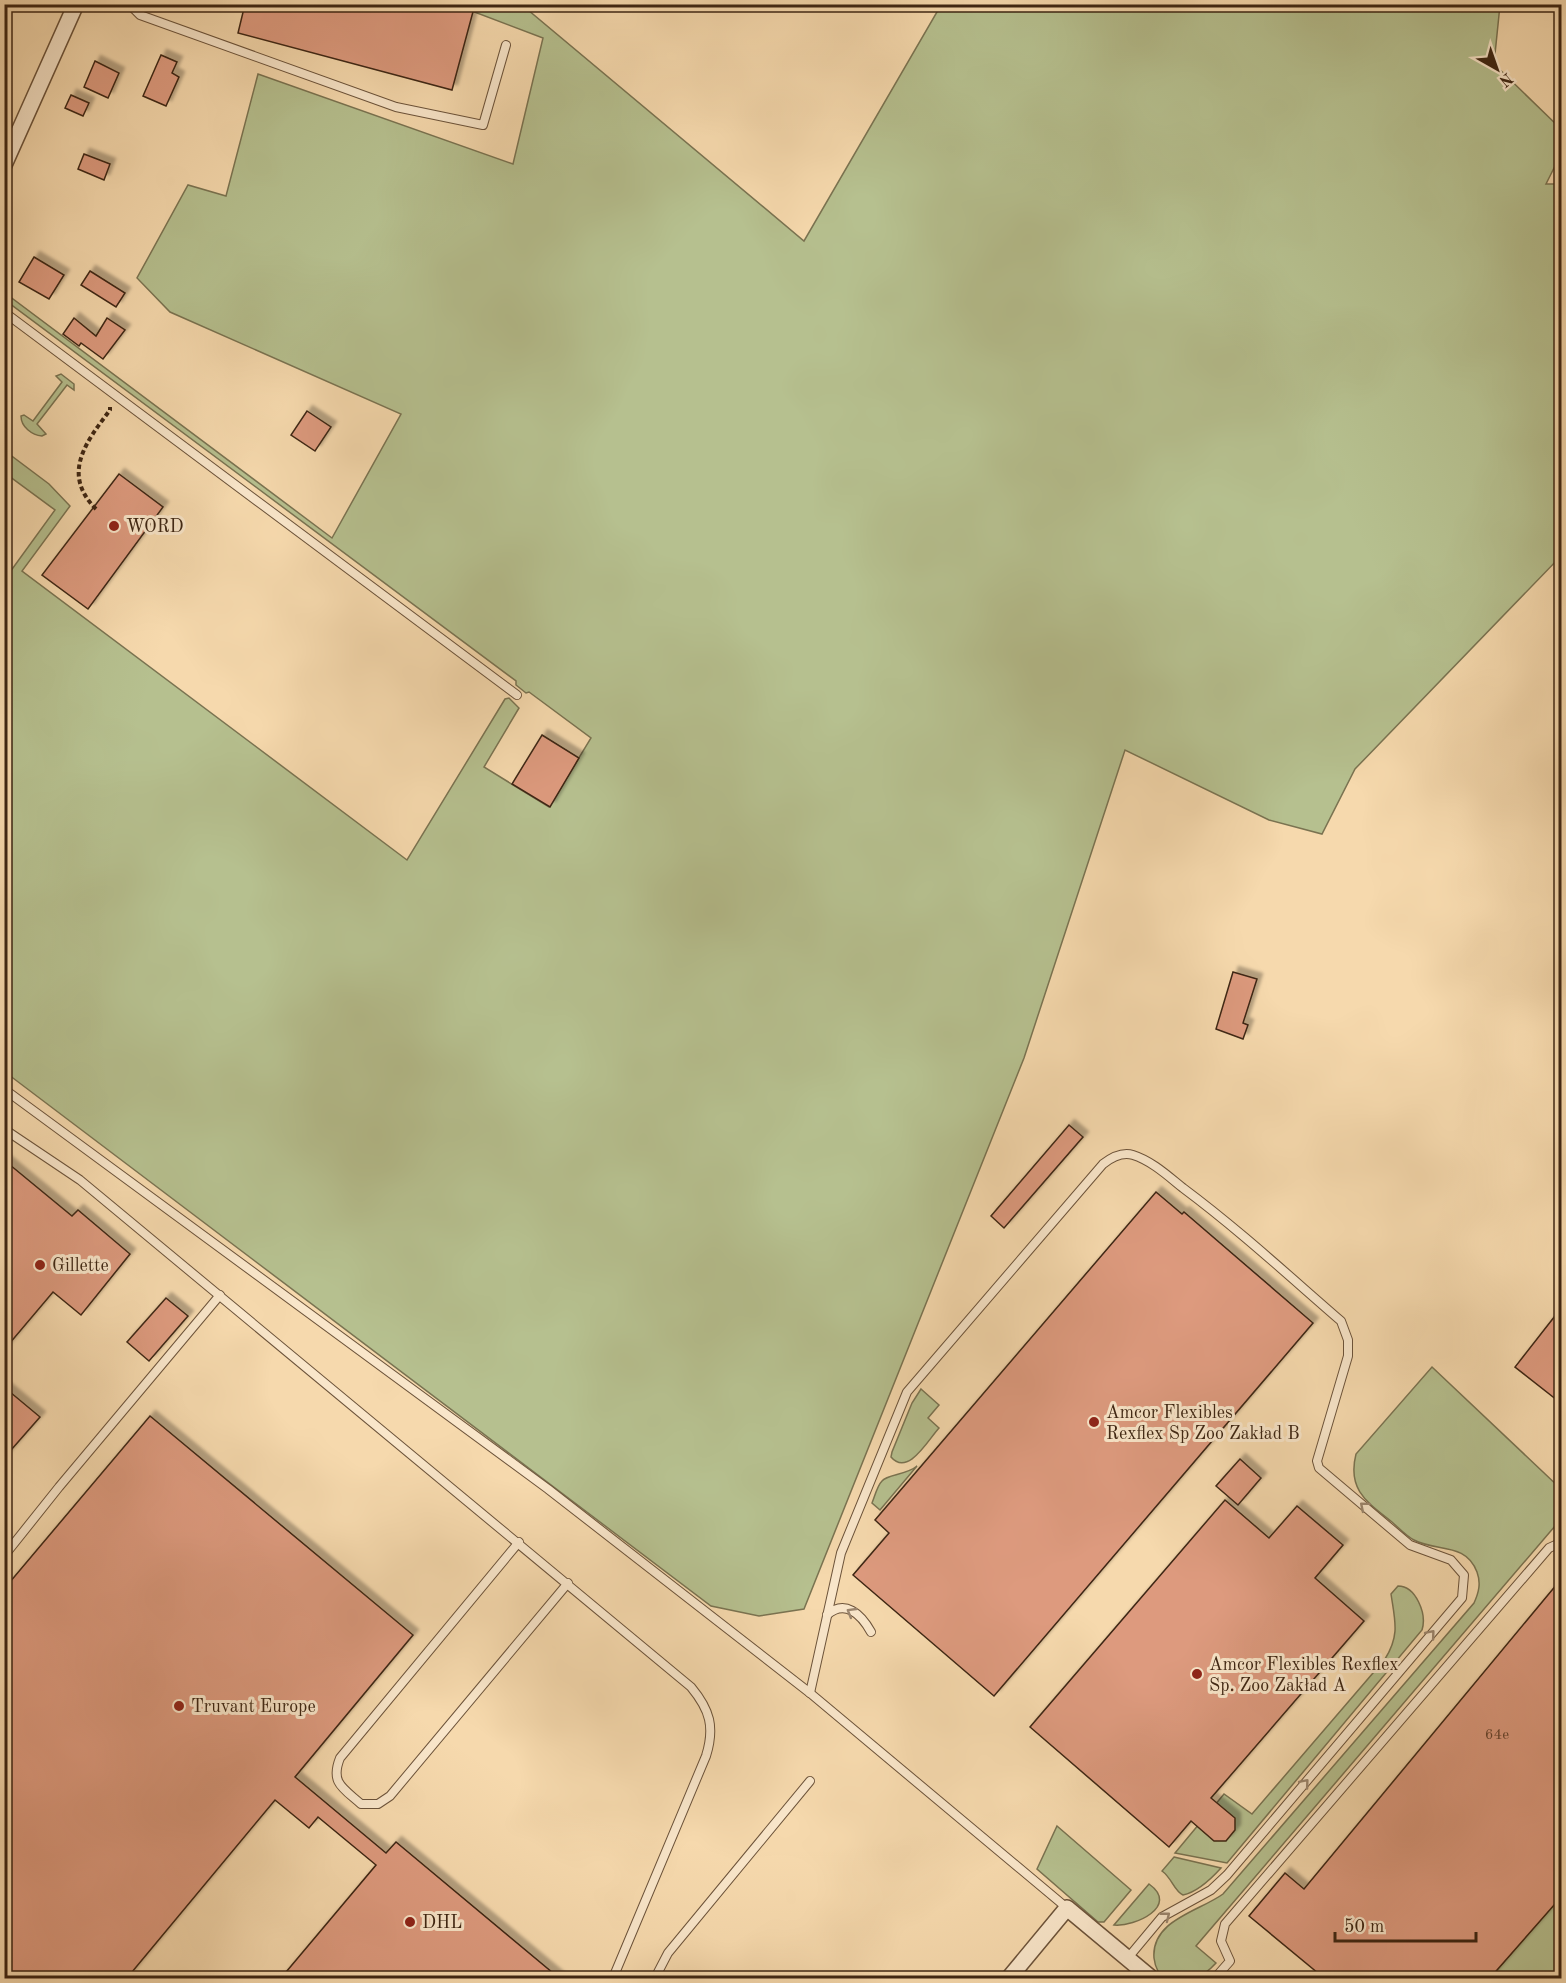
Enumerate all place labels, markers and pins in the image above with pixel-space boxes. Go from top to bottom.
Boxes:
place label: WORD [126,518,184,536]
marker: WORD [107,519,121,533]
place label: Gillette [52,1257,109,1275]
marker: Gillette [33,1258,47,1272]
place label: Amcor Flexibles Rexflex Sp Zoo Zakład B [1106,1404,1300,1443]
marker: Amcor Flexibles Rexflex Sp Zoo Zakład B [1087,1415,1101,1429]
place label: Amcor Flexibles Rexflex Sp. Zoo Zakład A [1209,1656,1399,1695]
marker: Amcor Flexibles Rexflex Sp. Zoo Zakład A [1190,1667,1204,1681]
place label: Truvant Europe [191,1698,316,1716]
marker: Truvant Europe [172,1699,186,1713]
place label: DHL [422,1914,462,1932]
marker: DHL [403,1915,417,1929]

